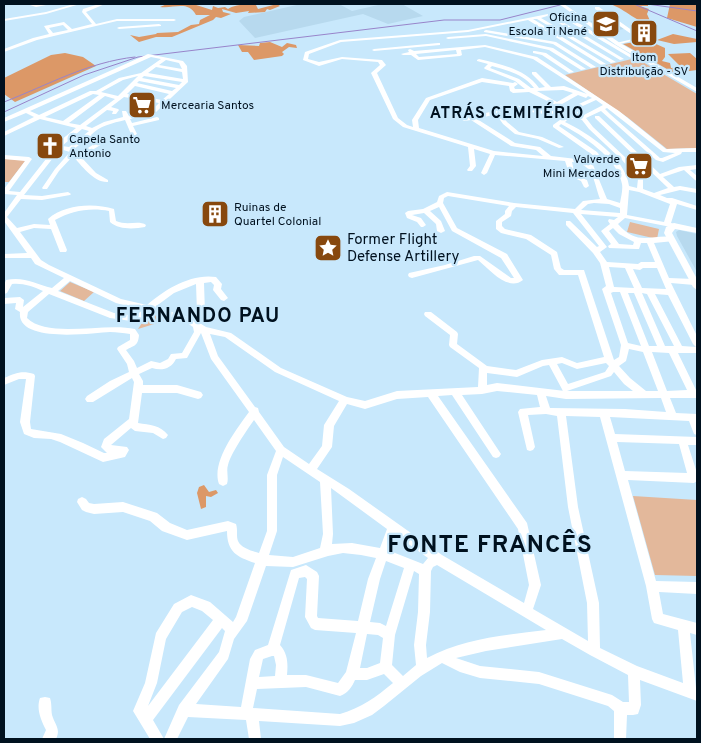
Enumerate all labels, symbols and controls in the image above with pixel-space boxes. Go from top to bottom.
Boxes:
school or university icon: Oficina Escola Ti Nené [591,9,621,39]
place label: Oficina Escola Ti Nené [509,10,587,40]
building icon: Itom Distribuição - SV [629,18,659,48]
place label: Itom Distribuição - SV [600,50,689,80]
supermarket icon: Mercearia Santos [127,90,157,120]
place label: Mercearia Santos [161,98,254,114]
district label: ATRÁS CEMITÉRIO [430,102,584,124]
church icon: Capela Santo Antonio [35,131,65,161]
place label: Capela Santo Antonio [69,132,141,162]
supermarket icon: Valverde Mini Mercados [624,151,654,181]
place label: Valverde Mini Mercados [543,152,620,182]
building icon: Ruinas de Quartel Colonial [200,199,230,229]
place label: Ruinas de Quartel Colonial [234,200,321,230]
place label: Former Flight Defense Artillery [347,231,459,267]
place icon: Former Flight Defense Artillery [313,233,343,263]
district label: FERNANDO PAU [116,304,280,330]
district label: FONTE FRANCÊS [387,529,593,561]

